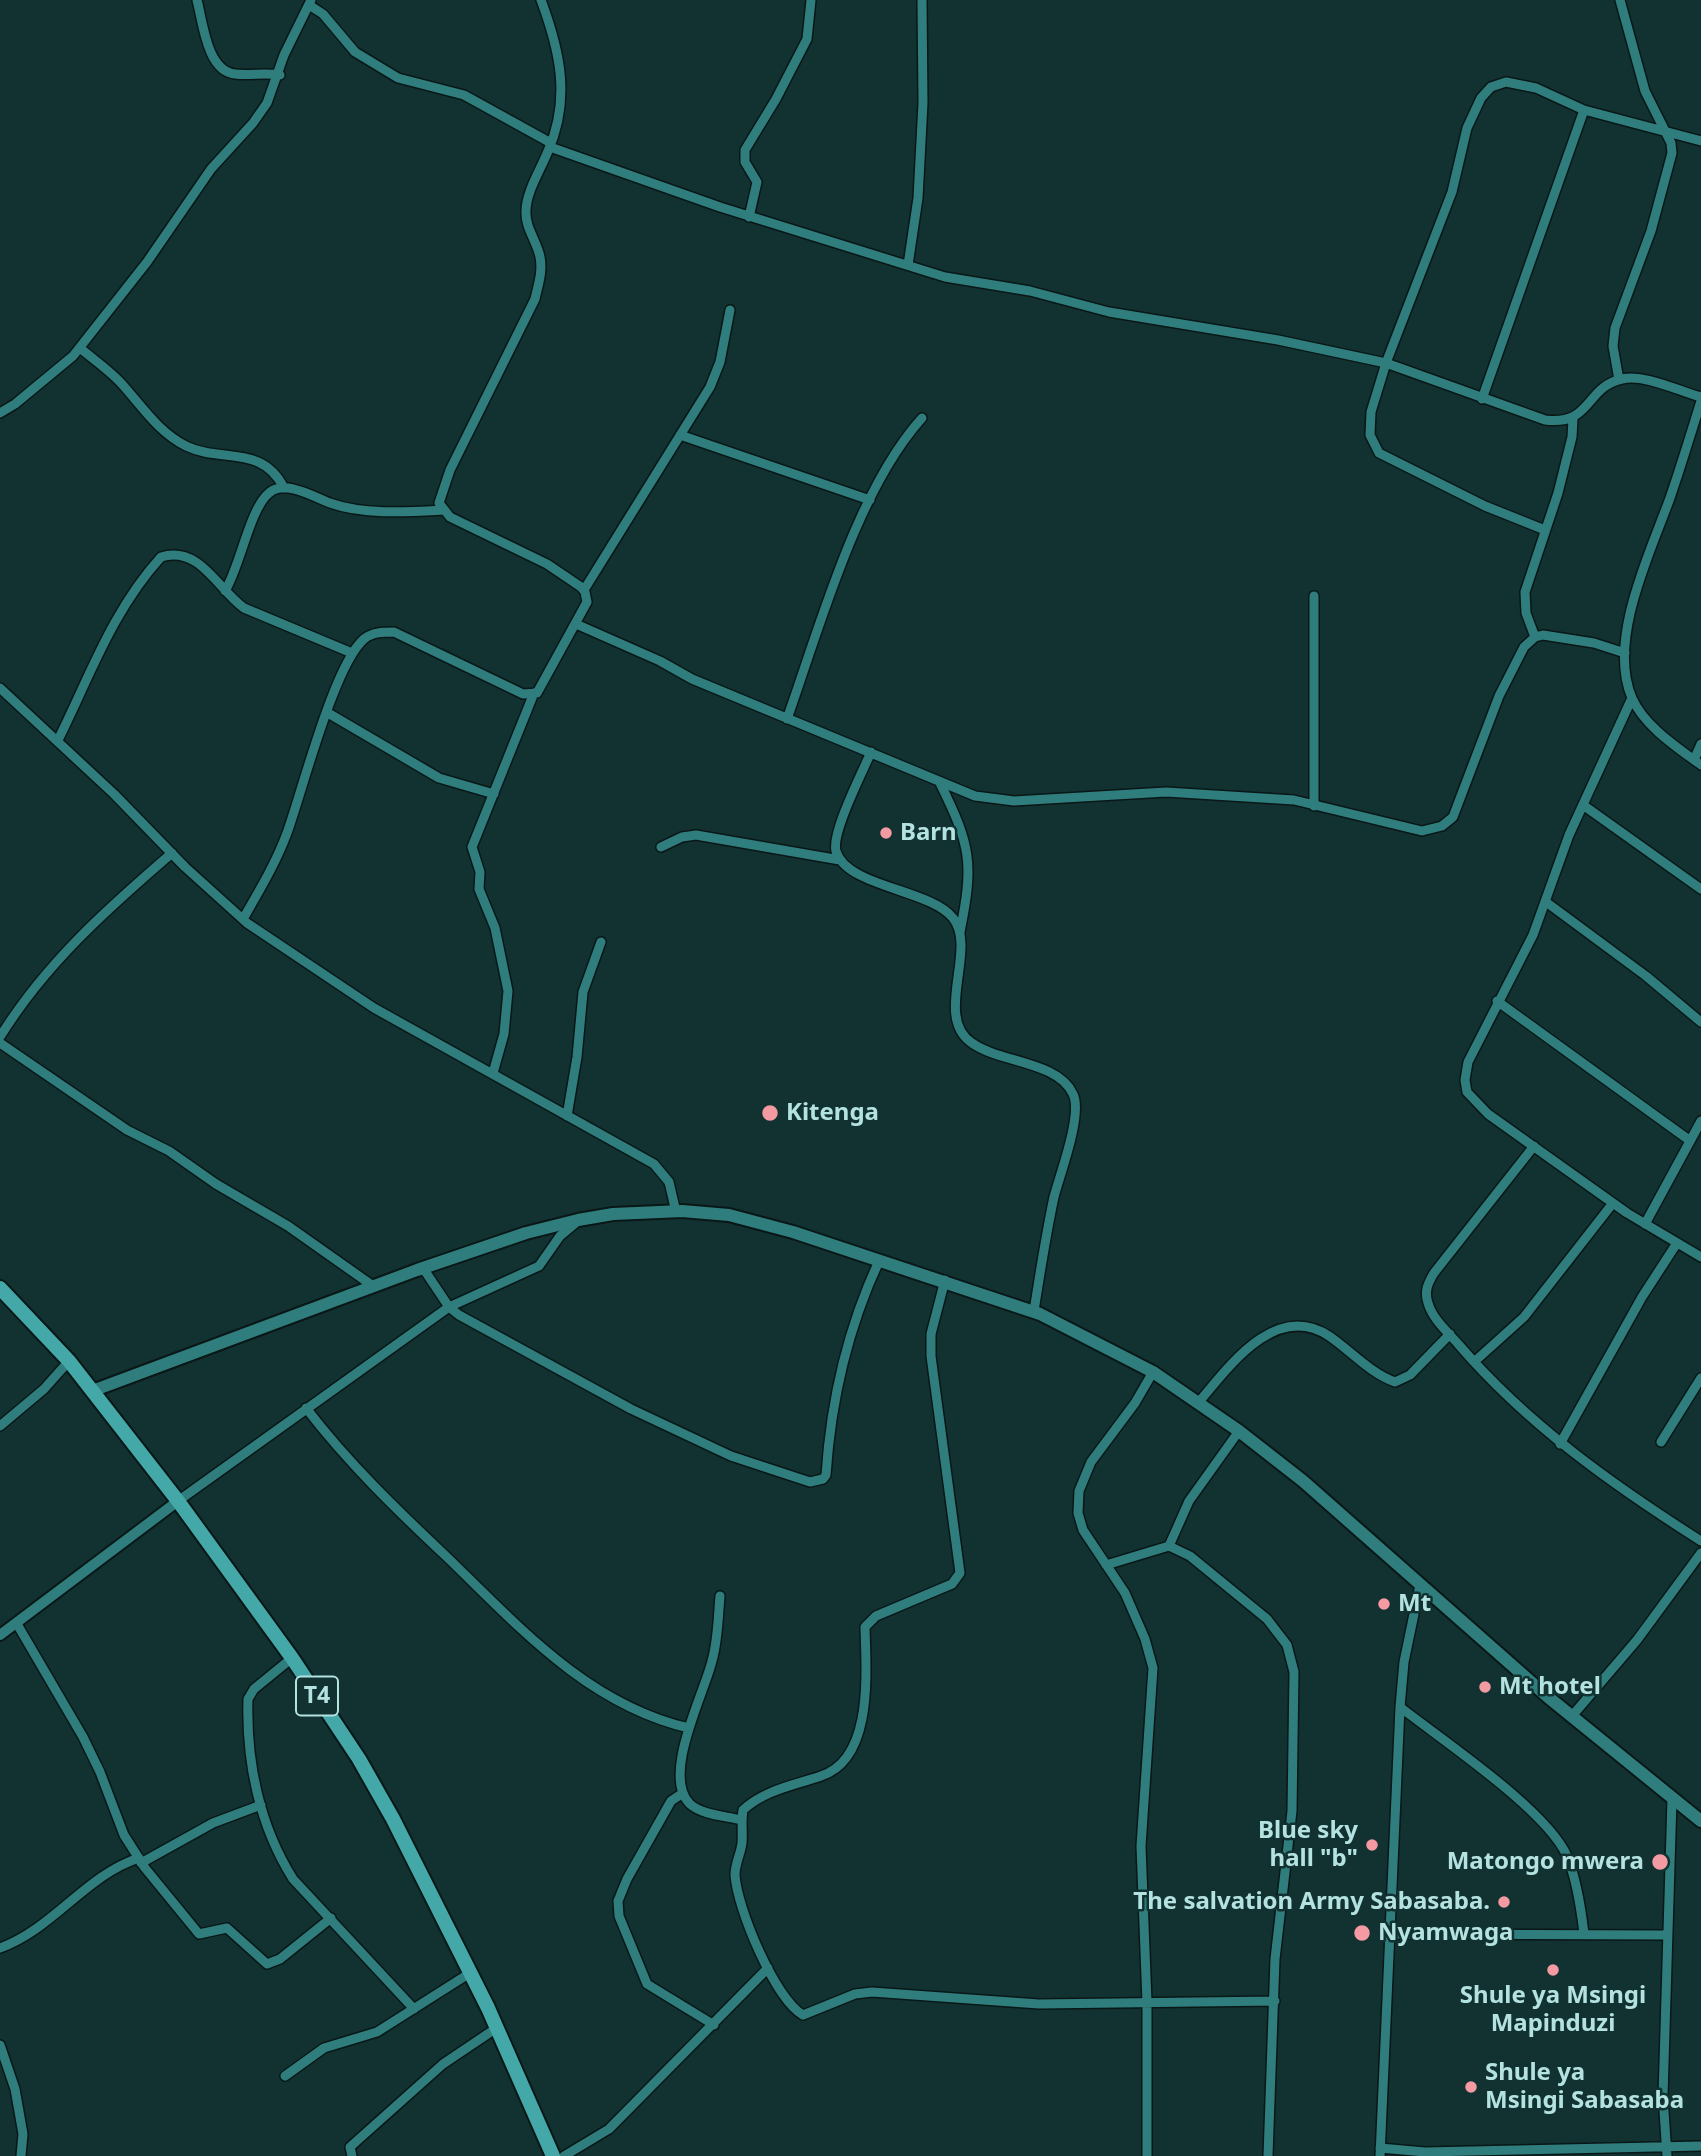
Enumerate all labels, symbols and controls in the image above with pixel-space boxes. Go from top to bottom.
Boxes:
place label: Barn [900,819,957,847]
marker: Barn [878,825,894,841]
place label: Kitenga [786,1099,879,1127]
marker: Kitenga [760,1103,780,1123]
place label: Mt [1398,1590,1431,1618]
marker: Mt [1376,1596,1392,1612]
place label: Mt hotel [1499,1673,1601,1701]
road number: T4 [296,1676,338,1716]
marker: Mt hotel [1477,1679,1493,1695]
place label: Blue sky hall "b" [1258,1817,1358,1873]
marker: Blue sky hall "b" [1364,1837,1380,1853]
place label: Matongo mwera [1447,1848,1644,1876]
marker: Matongo mwera [1650,1852,1670,1872]
place label: The salvation Army Sabasaba. [1133,1888,1490,1916]
marker: The salvation Army Sabasaba. [1496,1894,1512,1910]
place label: Nyamwaga [1378,1919,1513,1947]
marker: Nyamwaga [1352,1923,1372,1943]
marker: Shule ya Msingi Mapinduzi [1545,1962,1561,1978]
place label: Shule ya Msingi Mapinduzi [1460,1982,1646,2038]
place label: Shule ya Msingi Sabasaba [1485,2059,1684,2115]
marker: Shule ya Msingi Sabasaba [1463,2079,1479,2095]

